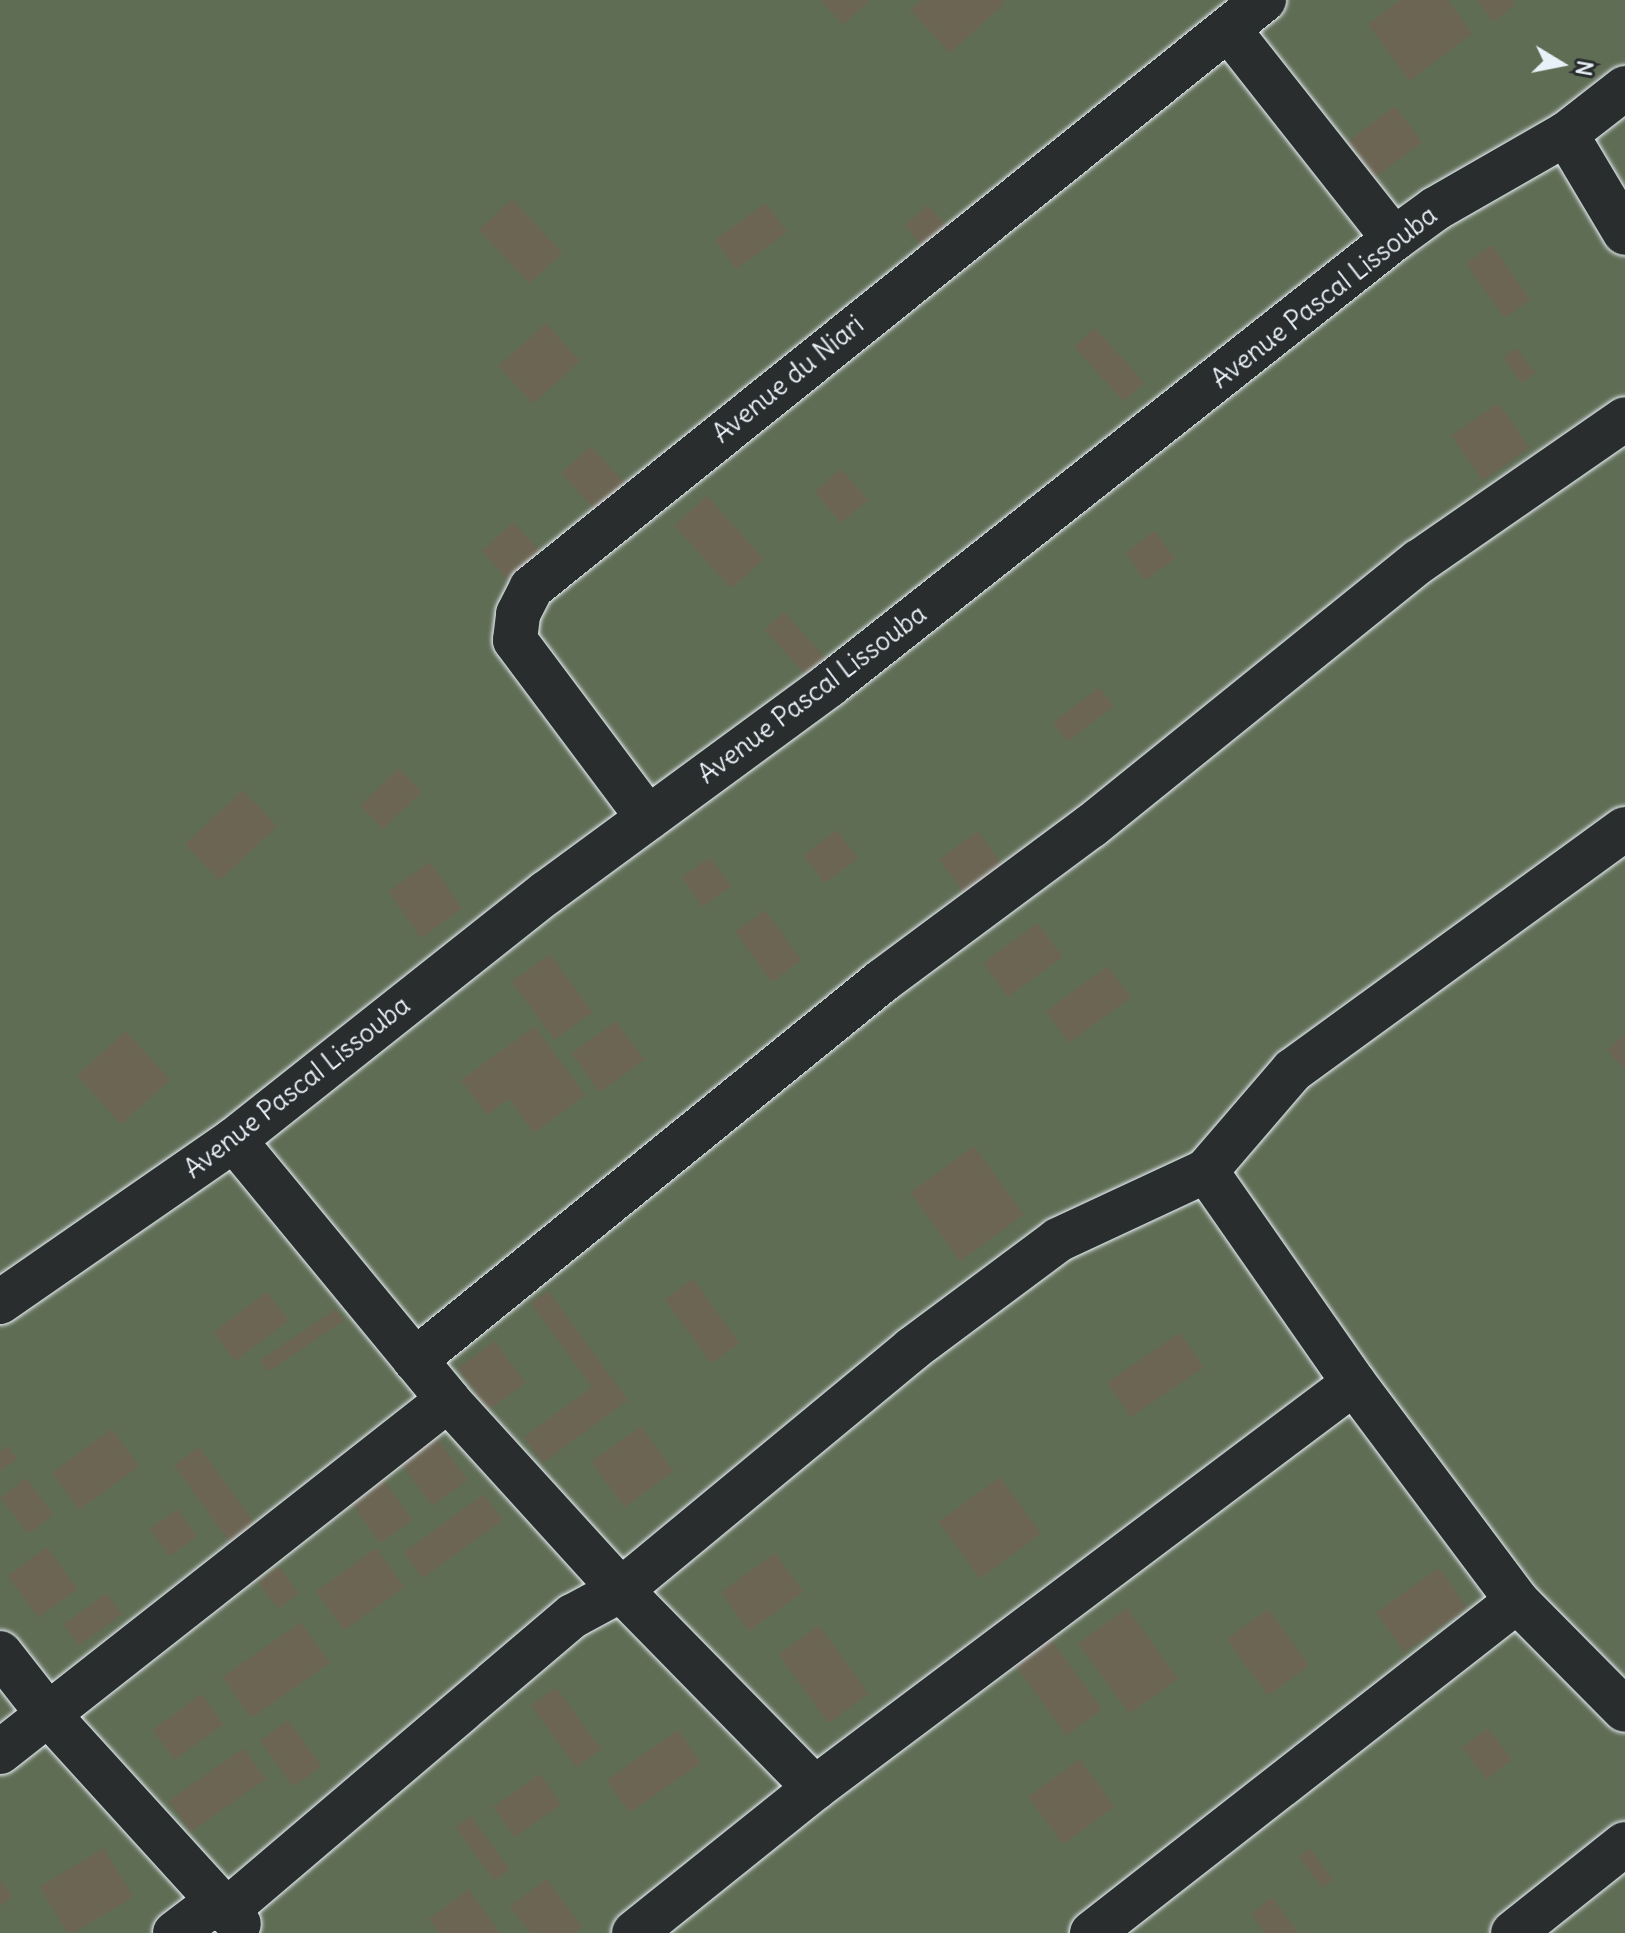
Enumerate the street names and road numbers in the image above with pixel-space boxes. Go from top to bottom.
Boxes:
street label: Avenue Pascal Lissouba [1205,199,1443,395]
street label: Avenue du Niari [706,309,870,449]
street label: Avenue Pascal Lissouba [692,598,932,790]
street label: Avenue Pascal Lissouba [178,989,416,1185]

